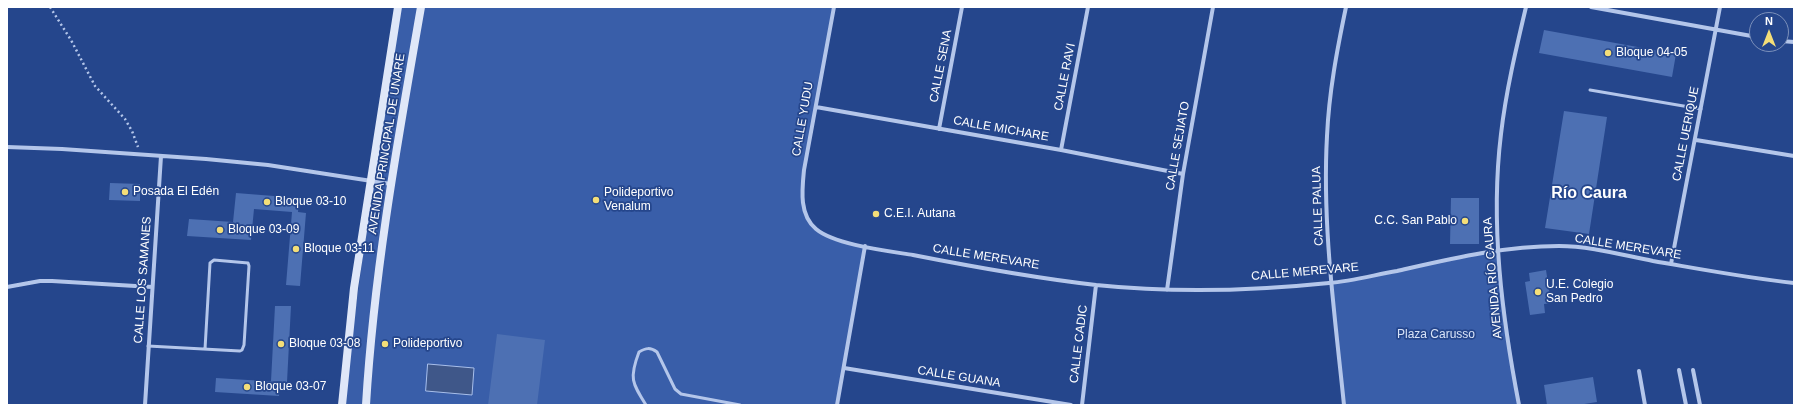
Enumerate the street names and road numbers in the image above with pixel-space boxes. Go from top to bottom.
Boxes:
street label: CALLE SENA [927,28,955,104]
street label: CALLE RAVI [1051,42,1079,112]
street label: AVENIDA PRINCIPAL DE UNARE [366,53,408,235]
street label: CALLE YUDU [789,81,817,157]
street label: CALLE UERIQUE [1670,85,1702,183]
street label: CALLE SEJIATO [1163,100,1193,192]
street label: CALLE MICHARE [952,114,1050,144]
street label: CALLE PALUA [1309,166,1327,246]
street label: CALLE LOS SAMANES [131,216,155,344]
street label: AVENIDA RÍO CAURA [1481,217,1505,339]
street label: CALLE MEREVARE [1574,231,1682,263]
street label: CALLE MEREVARE [932,241,1040,273]
street label: CALLE MEREVARE [1251,260,1359,284]
street label: CALLE CADIC [1067,304,1091,384]
street label: CALLE GUANA [916,363,1002,391]

